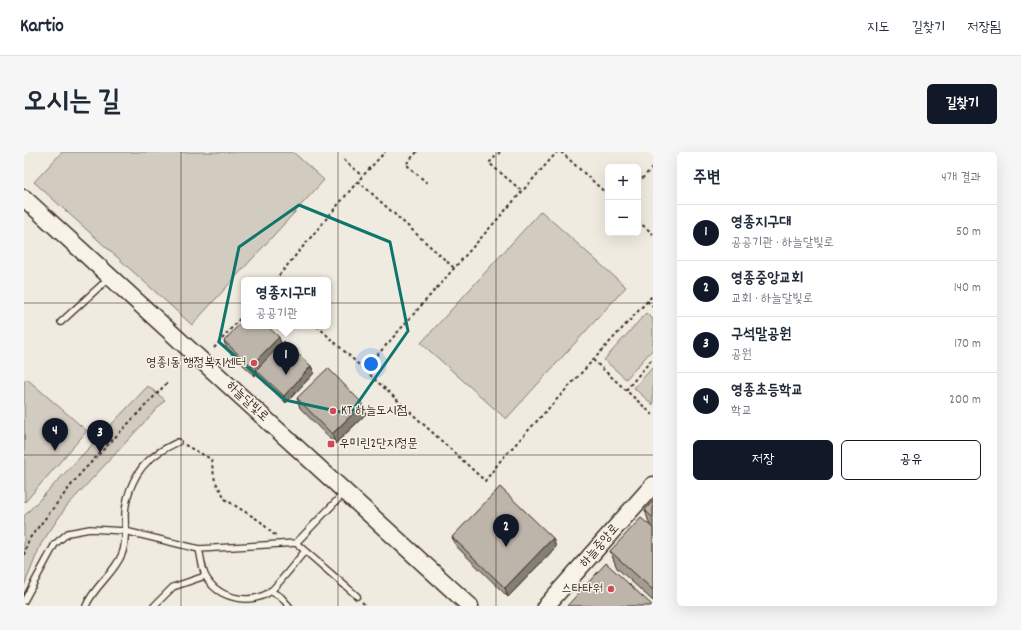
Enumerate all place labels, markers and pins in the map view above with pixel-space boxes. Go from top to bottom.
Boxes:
pin: 1 [273,342,299,375]
place label: 영종1동 행정복지센터 [146,354,246,373]
marker: 영종1동 행정복지센터 [249,358,259,368]
place label: KT 하늘도시점 [341,402,408,421]
marker: KT 하늘도시점 [328,406,338,416]
pin: 4 [42,418,68,451]
pin: 3 [87,420,113,453]
place label: 우미린2단지정문 [339,435,418,454]
marker: 우미린2단지정문 [326,439,336,449]
pin: 2 [493,514,519,547]
place label: 스타타워 [561,580,603,599]
marker: 스타타워 [606,584,616,594]

